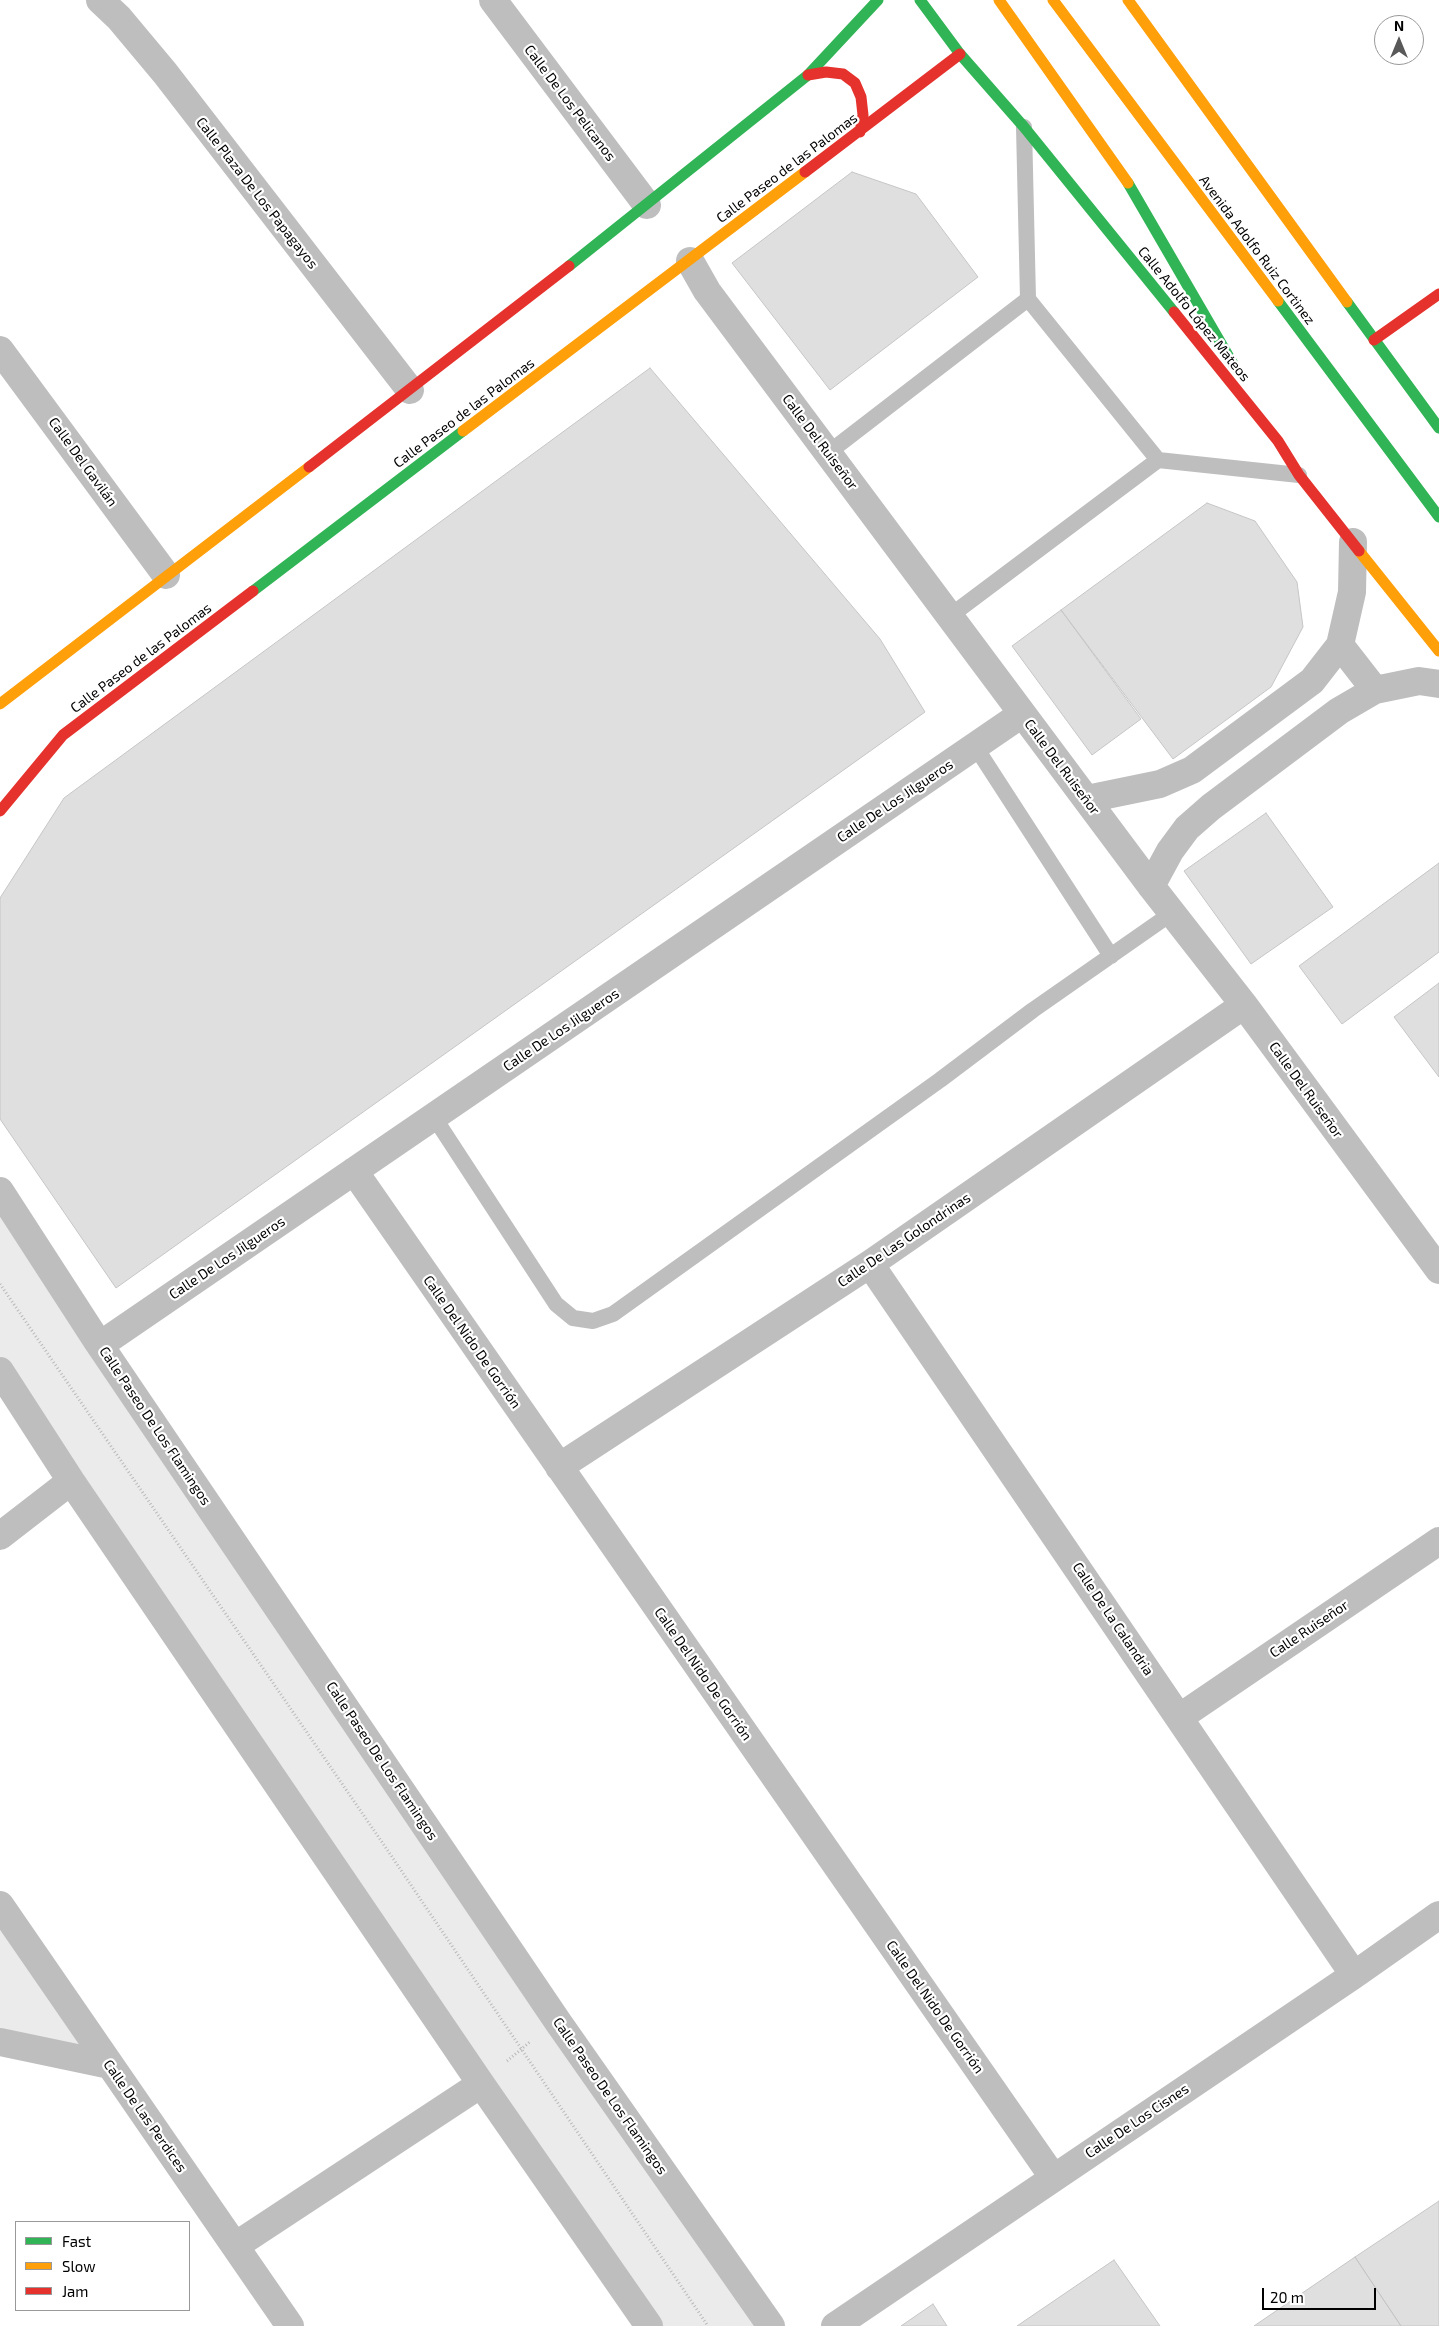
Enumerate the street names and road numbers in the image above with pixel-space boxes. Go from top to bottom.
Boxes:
street label: Calle De Los Pelicanos [521,42,619,164]
street label: Calle Paseo de las Palomas [713,110,861,226]
street label: Calle Plaza De Los Papagayos [193,114,321,272]
street label: Avenida Adolfo Ruiz Cortinez [1195,172,1319,328]
street label: Calle Adolfo López Mateos [1134,243,1254,385]
street label: Calle Paseo de las Palomas [390,355,538,471]
street label: Calle Del Ruiseñor [779,391,861,493]
street label: Calle Del Gavilán [45,414,121,510]
street label: Calle Paseo de las Palomas [67,600,215,716]
street label: Calle Del Ruiseñor [1021,716,1103,818]
street label: Calle De Los Jilgueros [834,756,956,846]
street label: Calle De Los Jilgueros [500,985,622,1075]
street label: Calle Del Ruiseñor [1265,1038,1347,1142]
street label: Calle De Las Golondrinas [834,1189,974,1291]
street label: Calle De Los Jilgueros [166,1213,288,1303]
street label: Calle Del Nido De Gorrión [420,1272,524,1412]
street label: Calle Paseo De Los Flamingos [96,1344,214,1508]
street label: Calle De La Calandria [1069,1559,1157,1679]
street label: Calle Ruiseñor [1267,1597,1351,1661]
street label: Calle Del Nido De Gorrión [651,1604,755,1744]
street label: Calle Paseo De Los Flamingos [323,1679,441,1843]
street label: Calle Del Nido De Gorrión [883,1937,987,2077]
street label: Calle Paseo De Los Flamingos [549,2014,671,2178]
street label: Calle De Las Perdices [100,2056,190,2176]
street label: Calle De Los Cisnes [1082,2080,1192,2162]

